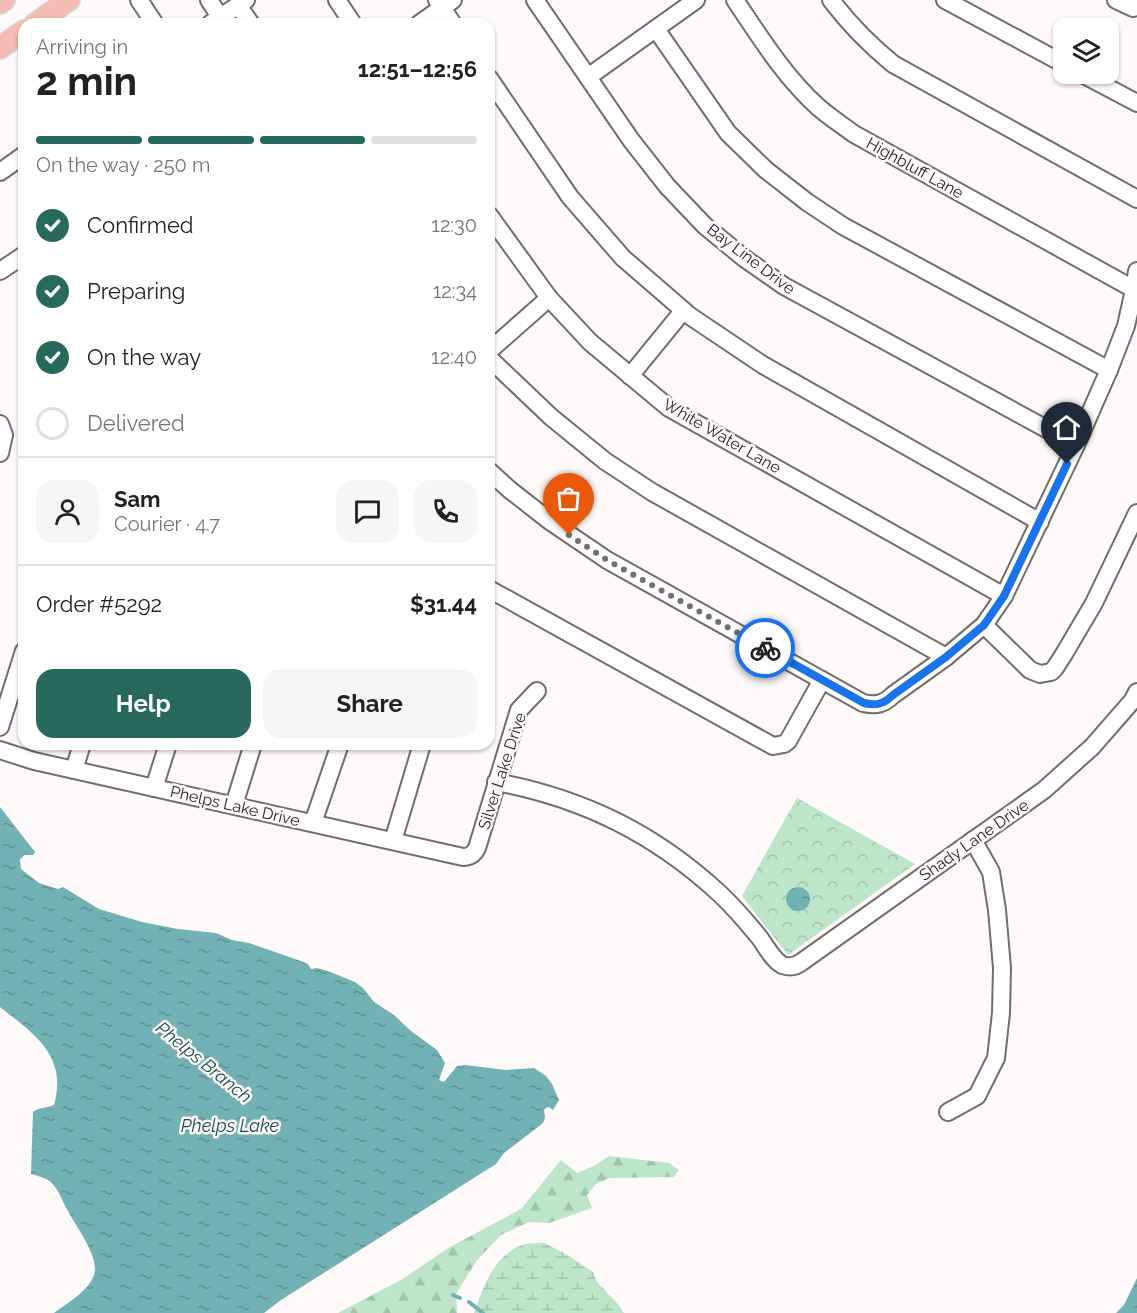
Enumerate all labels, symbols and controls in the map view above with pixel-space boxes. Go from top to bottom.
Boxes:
map controls [1053,18,1119,84]
button: layers [1053,18,1119,84]
text: Arriving in [36,35,128,59]
text: 12:51–12:56 [358,56,477,82]
text: 2 min [36,58,137,104]
street label: Highbluff Lane [863,133,967,203]
text: On the way · 250 m [36,153,210,177]
icon: check [36,209,69,242]
text: Confirmed [87,212,194,238]
text: 12:30 [431,213,477,237]
street label: Bay Line Drive [703,220,799,298]
icon: check [36,275,69,308]
text: Preparing [87,278,185,304]
text: 12:34 [433,279,477,303]
icon: check [36,341,69,374]
text: On the way [87,344,201,370]
text: 12:40 [431,345,477,369]
street label: White Water Lane [660,395,784,477]
pin [1041,402,1092,464]
text: Delivered [87,410,185,436]
icon: home [1050,411,1083,444]
pin [543,473,594,535]
button: person [36,480,99,543]
button: chat [336,480,399,543]
button: phone [414,480,477,543]
icon: bag [552,482,585,515]
text: Sam [114,486,161,512]
text: Courier · 4.7 [114,512,220,536]
text: Order #5292 [36,591,162,617]
text: $31.44 [410,591,477,617]
courier [735,618,795,678]
icon: bike [749,632,782,665]
button: Help [36,669,251,738]
button: Share [263,669,477,738]
street label: Silver Lake Drive [474,710,530,832]
street label: Phelps Lake Drive [168,782,302,830]
street label: Shady Lane Drive [916,795,1032,885]
water label: Phelps Branch [152,1017,256,1107]
water label: Phelps Lake [181,1115,280,1136]

